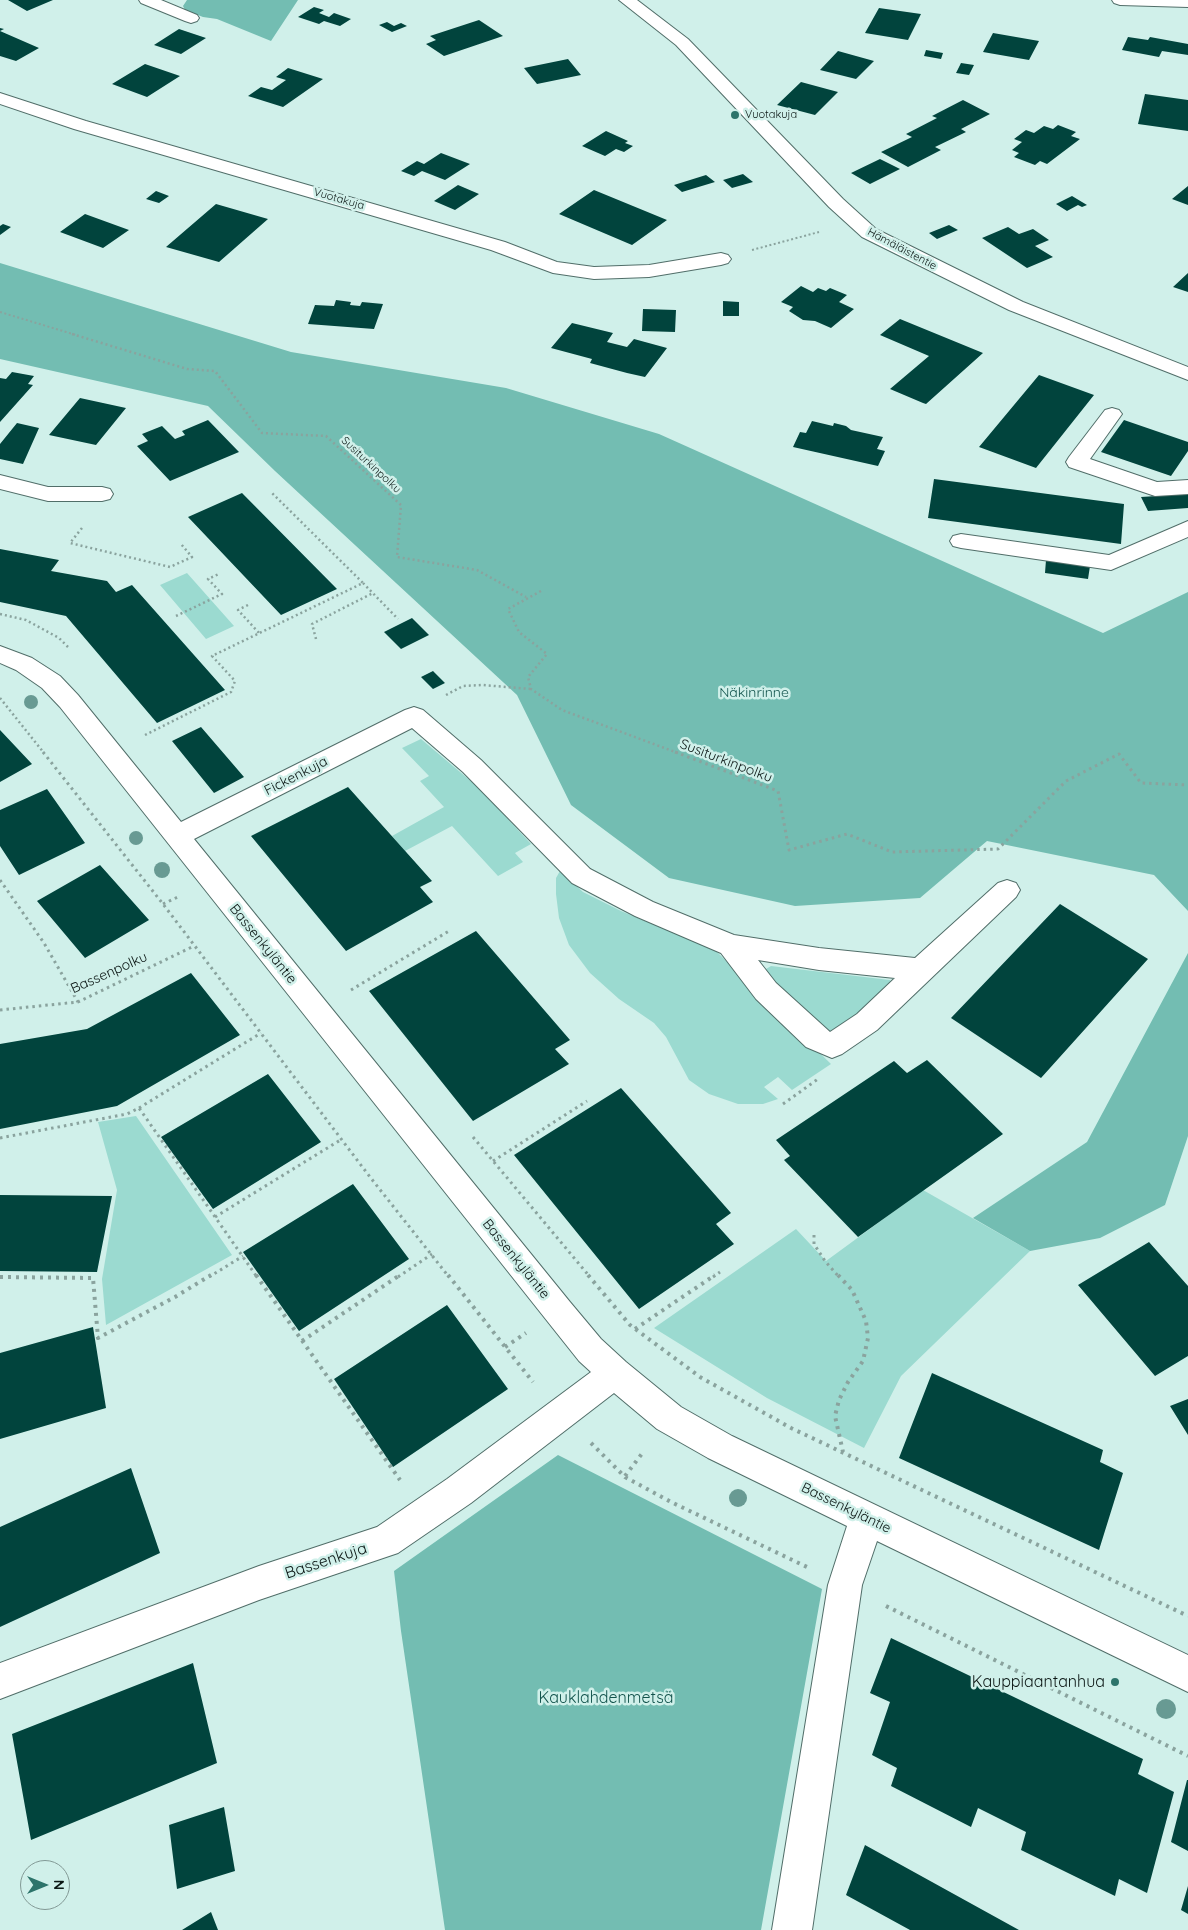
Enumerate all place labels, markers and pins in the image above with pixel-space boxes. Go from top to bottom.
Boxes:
place label: Vuotakuja [745,108,797,122]
marker: Vuotakuja [729,109,741,121]
place label: Kauppiaantanhua [972,1672,1105,1692]
marker: Kauppiaantanhua [1109,1676,1121,1688]

